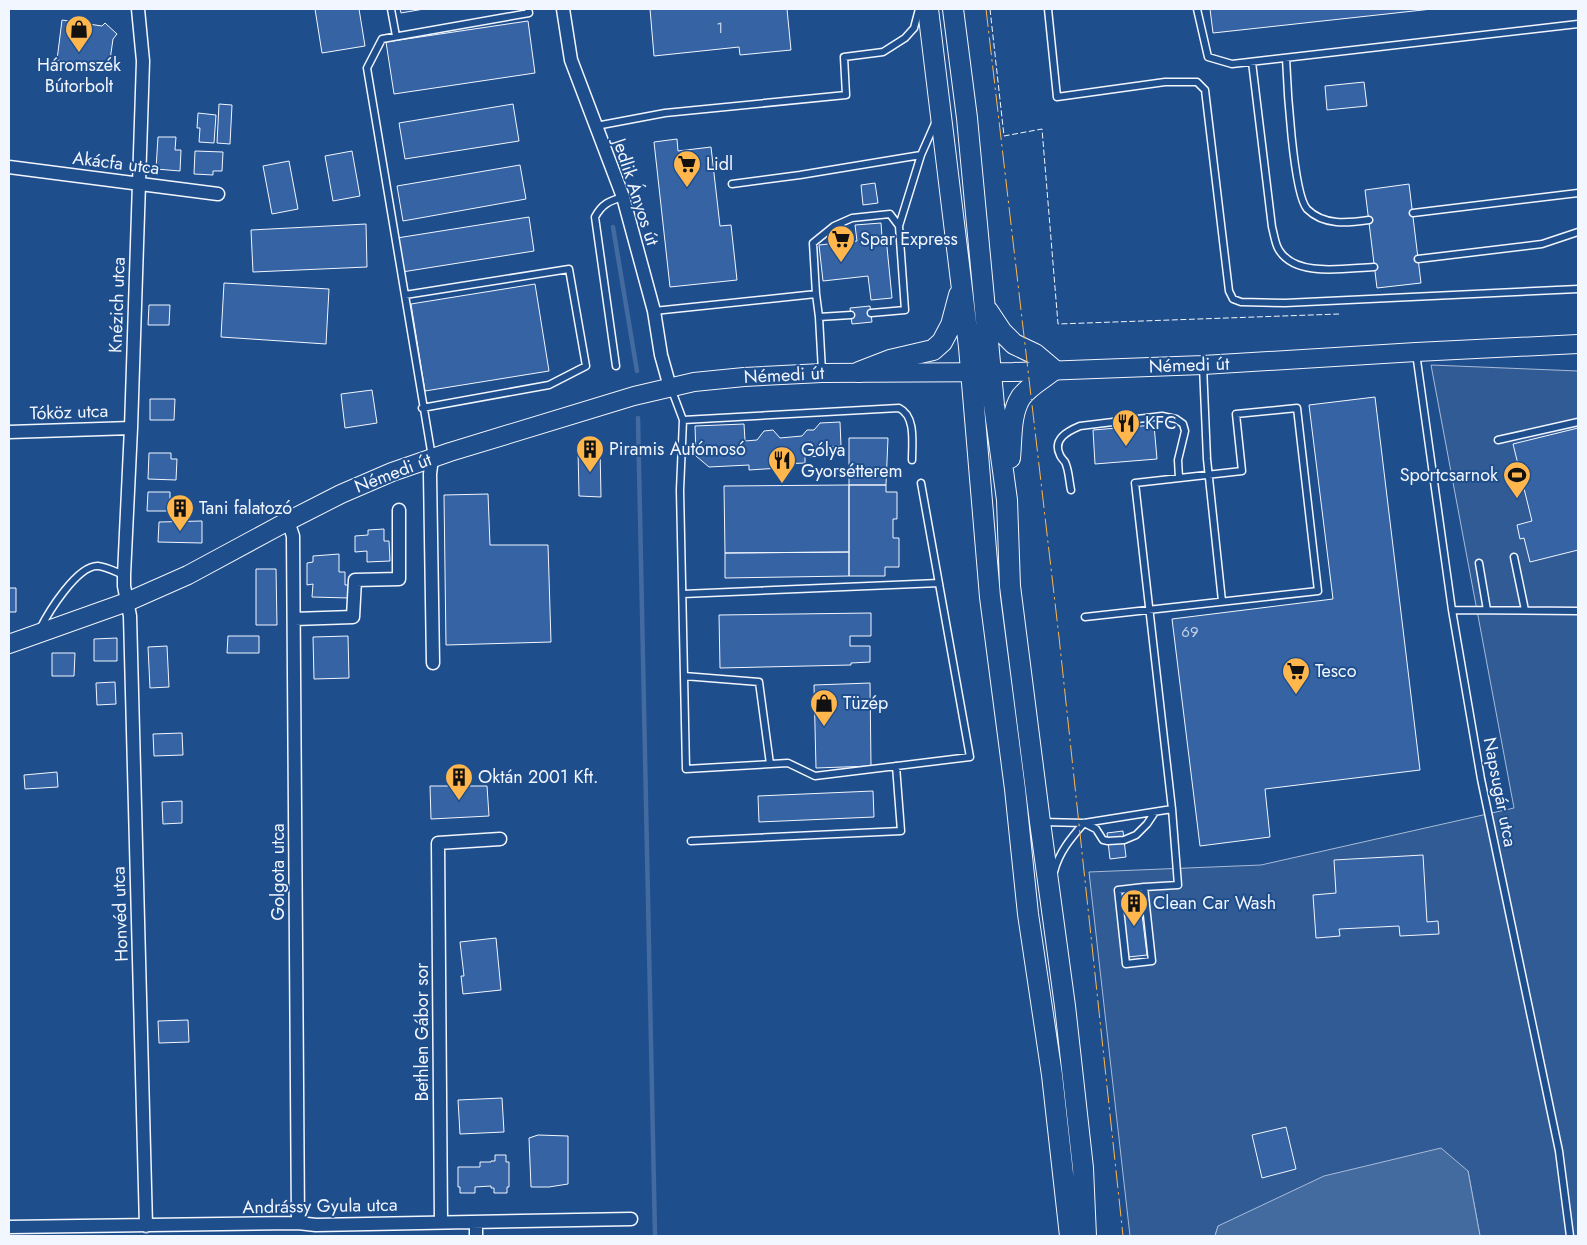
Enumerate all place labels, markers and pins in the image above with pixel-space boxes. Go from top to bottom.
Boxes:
shop icon: Háromszék Bútorbolt [64,14,94,53]
place label: Háromszék Bútorbolt [37,52,121,99]
supermarket icon: Lidl [672,149,702,188]
place label: Lidl [706,151,733,177]
supermarket icon: Spar Express [826,224,856,263]
place label: Spar Express [860,226,958,252]
restaurant icon: KFC [1111,408,1141,447]
place label: KFC [1145,410,1177,436]
building icon: Piramis Autómosó [575,434,605,473]
place label: Piramis Autómosó [609,436,746,462]
place label: Gólya Gyorsétterem [801,437,903,484]
restaurant icon: Gólya Gyorsétterem [767,445,797,484]
sports icon: Sportcsarnok [1502,460,1532,499]
place label: Sportcsarnok [1400,462,1498,488]
building icon: Tani falatozó [165,493,195,532]
place label: Tani falatozó [199,495,292,521]
supermarket icon: Tesco [1281,656,1311,695]
place label: Tesco [1315,658,1357,684]
shop icon: Tüzép [809,688,839,727]
place label: Tüzép [843,690,888,716]
building icon: Oktán 2001 Kft. [444,762,474,801]
place label: Oktán 2001 Kft. [478,764,598,790]
building icon: Clean Car Wash [1119,888,1149,927]
place label: Clean Car Wash [1153,890,1276,916]

